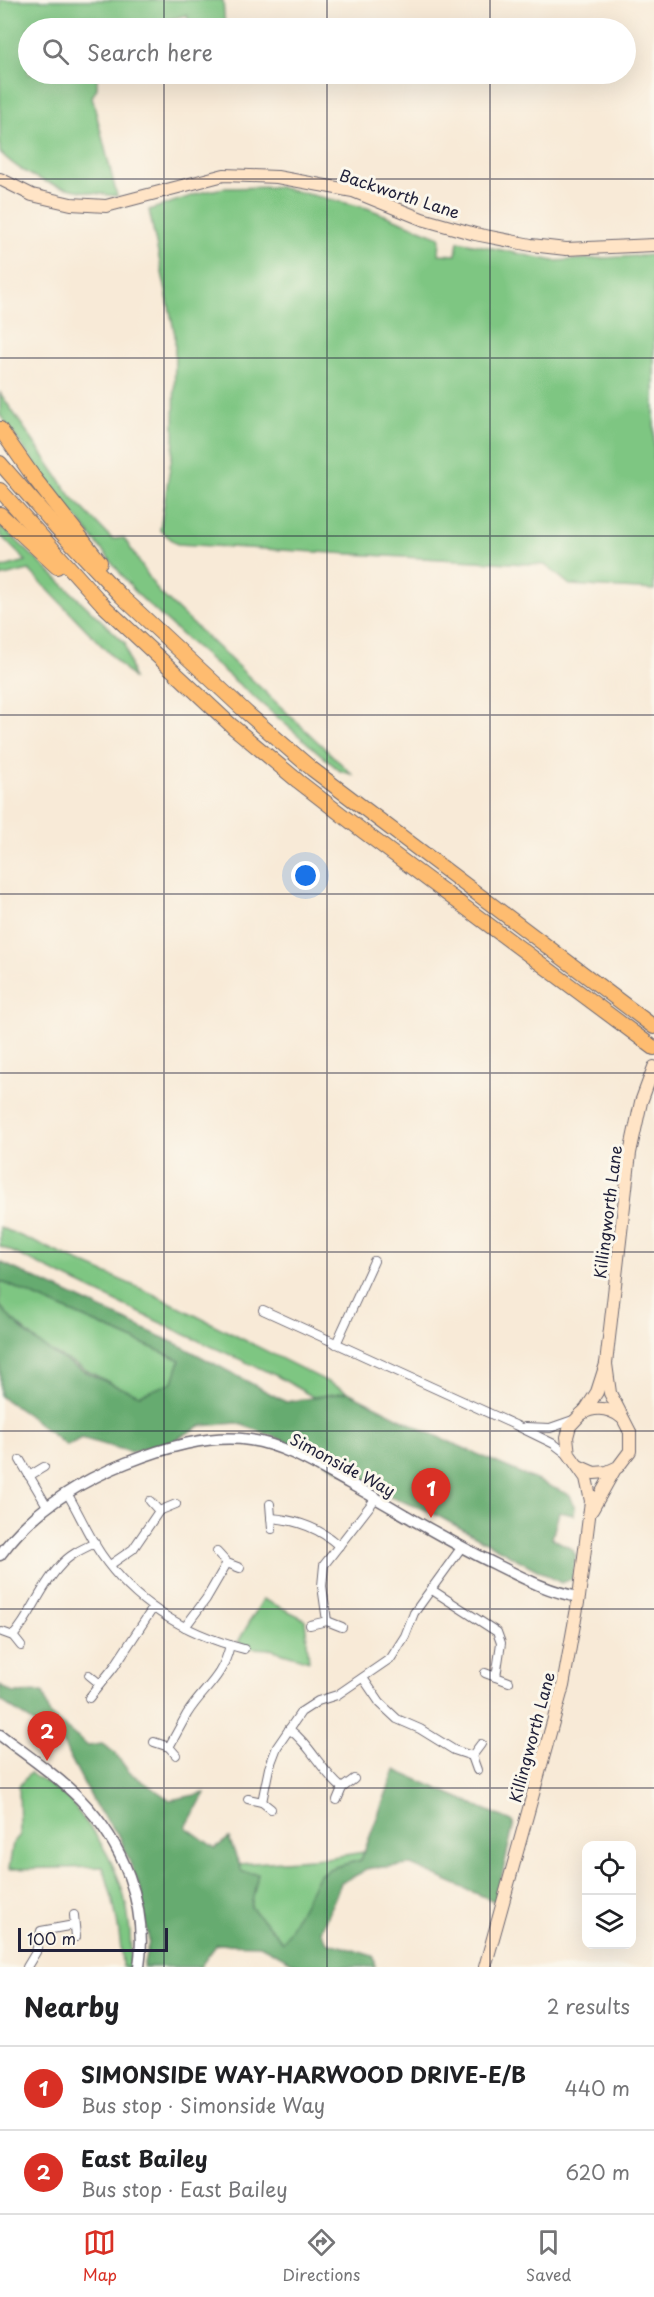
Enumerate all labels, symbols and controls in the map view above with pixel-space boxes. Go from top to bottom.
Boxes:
search box [18,18,636,84]
icon: search [39,35,72,68]
text: Search here [87,35,213,68]
street label: Backworth Lane [337,162,463,224]
your location [291,861,320,890]
street label: Killingworth Lane [587,1144,627,1280]
street label: Simonside Way [286,1426,400,1502]
pin: 1 [412,1468,450,1518]
street label: Killingworth Lane [502,1669,560,1805]
pin: 2 [28,1712,66,1761]
map controls [582,1841,636,1949]
button: locate [582,1841,636,1895]
button: layers [582,1895,636,1949]
scale bar [18,1925,168,1952]
text: 100 m [27,1926,76,1950]
text: Nearby [24,1987,119,2026]
text: 2 results [547,1991,630,2021]
text: SIMONSIDE WAY-HARWOOD DRIVE-E/B [81,2057,526,2090]
text: 1 [39,2073,48,2103]
text: 440 m [565,2073,630,2103]
text: Bus stop · Simonside Way [81,2090,325,2120]
text: East Bailey [81,2141,208,2174]
text: 2 [36,2157,51,2187]
text: 620 m [566,2157,630,2187]
text: Bus stop · East Bailey [81,2174,288,2204]
tab: Map [83,2226,117,2286]
tab: Directions [282,2226,360,2286]
tab: Saved [526,2226,571,2286]

